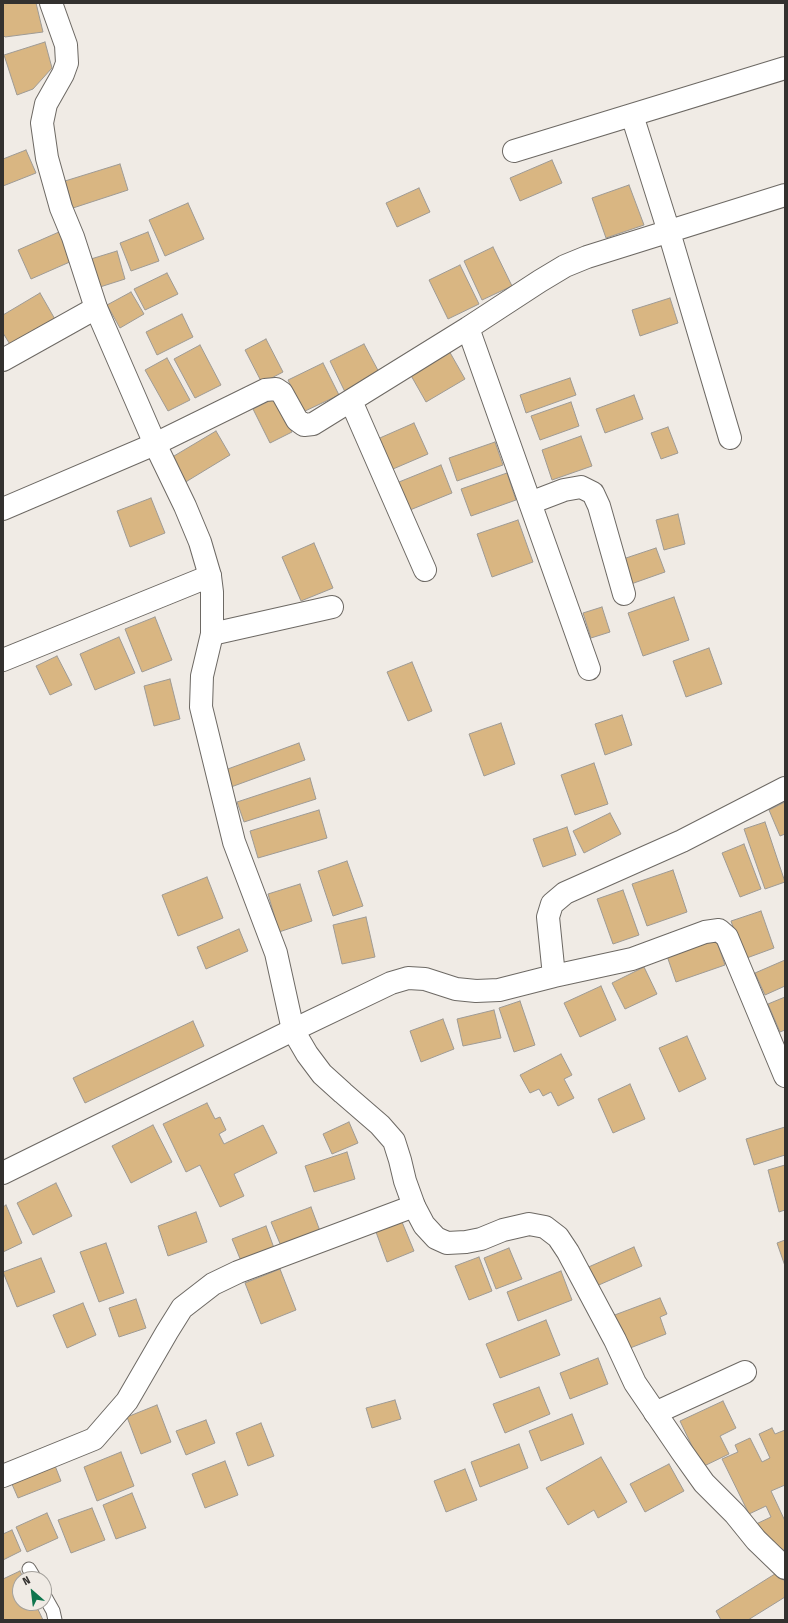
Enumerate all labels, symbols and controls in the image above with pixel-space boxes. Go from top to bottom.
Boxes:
north arrow [12,1571,52,1611]
text: N [21,1574,33,1588]

